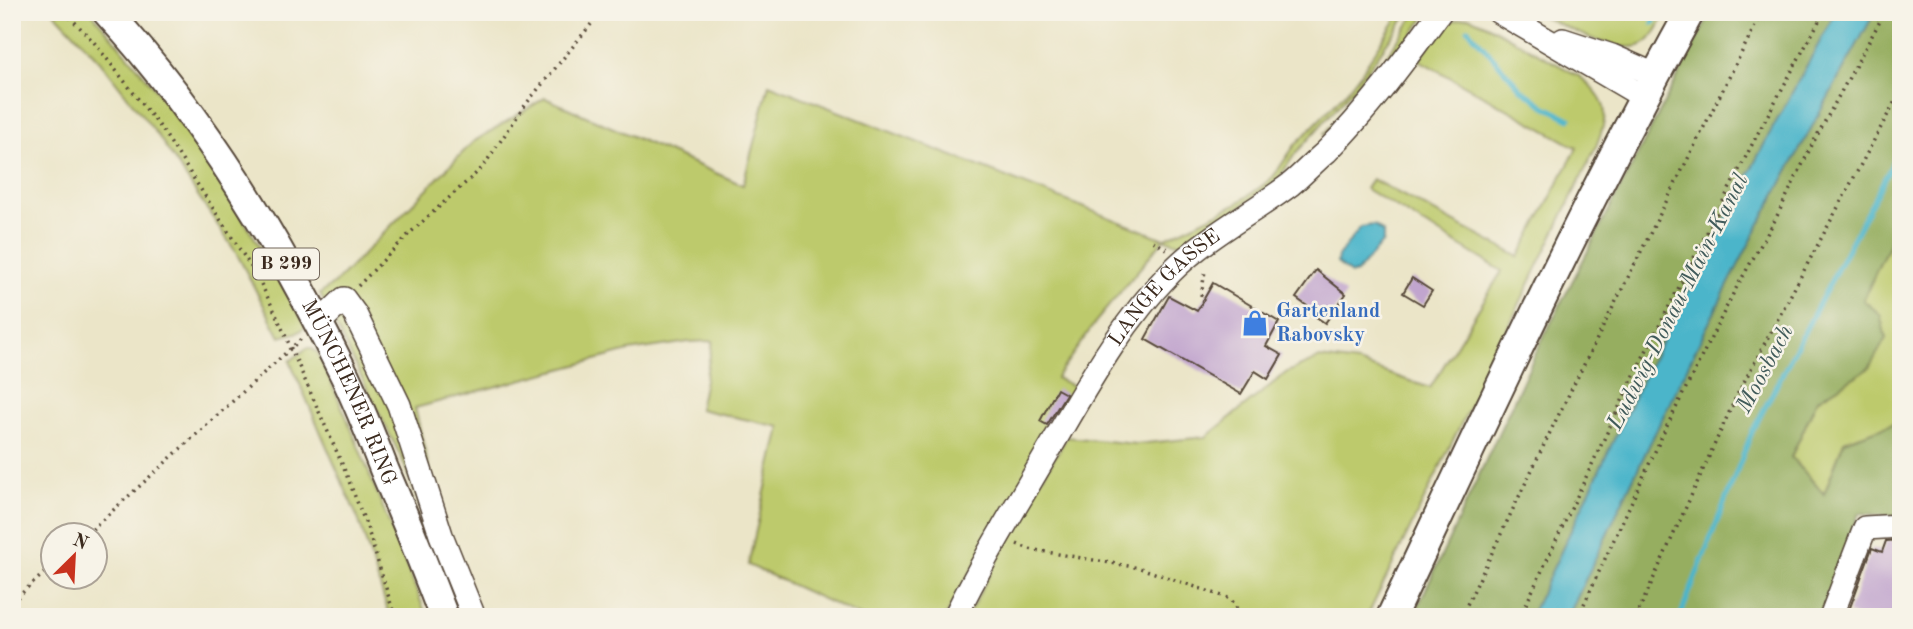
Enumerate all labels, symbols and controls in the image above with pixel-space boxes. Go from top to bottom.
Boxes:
water label: Ludwig-Donau-Main-Kanal [1603,170,1754,435]
street label: LANGE GASSE [1105,225,1224,350]
road number: B 299 [253,248,319,280]
street label: MÜNCHENER RING [297,296,400,488]
place label: Gartenland Rabovsky [1276,301,1380,346]
shop icon: Gartenland Rabovsky [1240,308,1270,338]
water label: Moosbach [1732,321,1798,418]
north arrow [38,520,108,590]
text: N [69,531,91,555]

